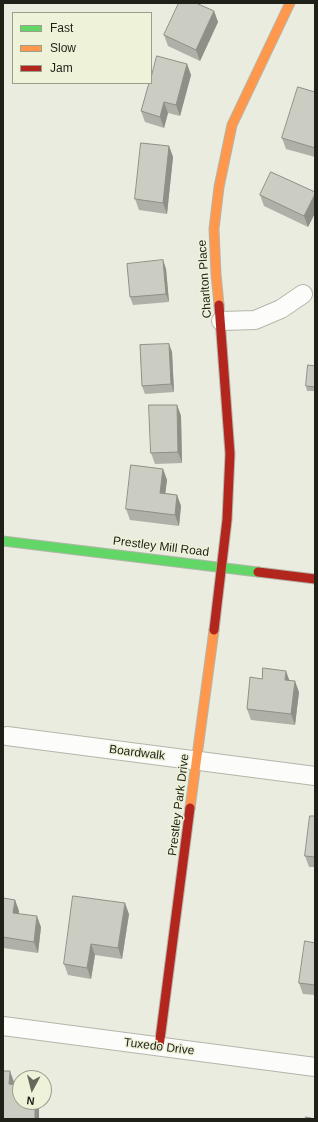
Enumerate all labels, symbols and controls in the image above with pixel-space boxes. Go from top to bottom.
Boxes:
legend [12,12,152,84]
text: Fast [50,21,73,35]
text: Slow [50,41,76,55]
text: Jam [50,61,73,75]
street label: Charlton Place [195,239,215,319]
street label: Prestley Mill Road [112,534,210,560]
street label: Boardwalk [108,742,166,764]
street label: Prestley Park Drive [166,753,192,857]
street label: Tuxedo Drive [123,1036,195,1058]
north arrow [12,1070,52,1110]
text: N [26,1094,35,1107]

